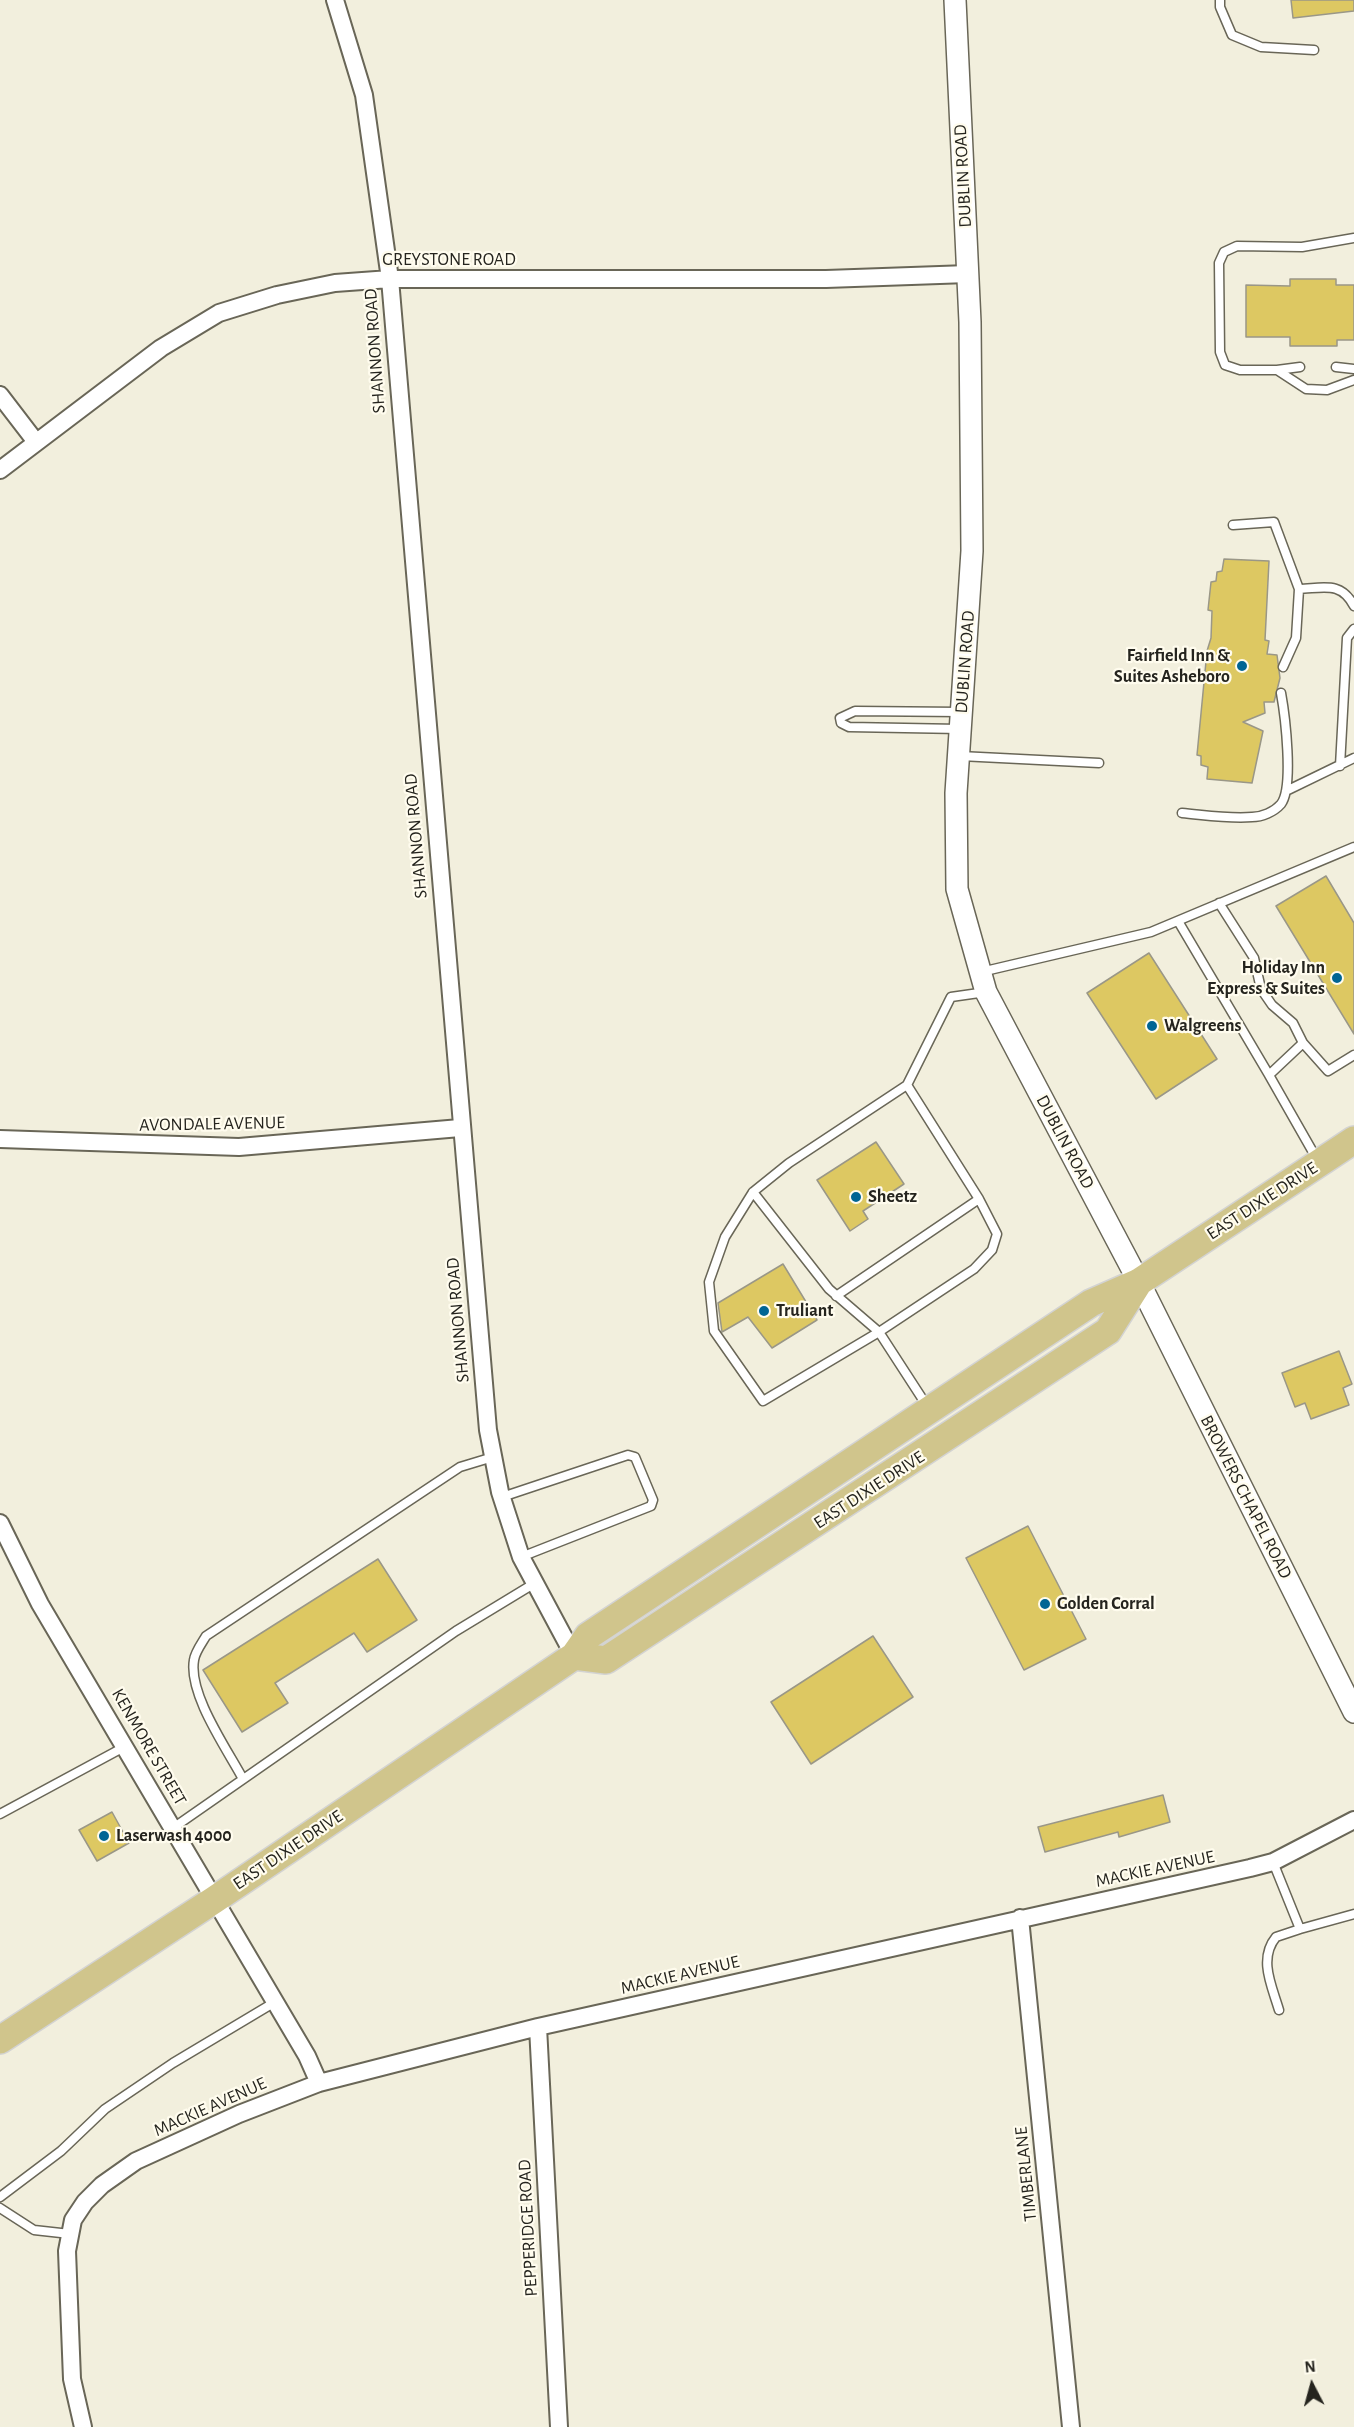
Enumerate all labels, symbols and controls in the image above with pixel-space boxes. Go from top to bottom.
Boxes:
street label: DUBLIN ROAD [950,124,976,228]
street label: GREYSTONE ROAD [382,249,516,271]
street label: SHANNON ROAD [360,288,390,414]
street label: DUBLIN ROAD [951,610,979,714]
place label: Fairfield Inn & Suites Asheboro [1114,645,1230,688]
marker: Fairfield Inn & Suites Asheboro [1235,659,1249,673]
street label: SHANNON ROAD [400,773,432,899]
place label: Holiday Inn Express & Suites [1207,957,1325,1000]
marker: Holiday Inn Express & Suites [1330,971,1344,985]
place label: Walgreens [1164,1015,1241,1037]
marker: Walgreens [1145,1019,1159,1033]
street label: DUBLIN ROAD [1031,1091,1099,1193]
street label: AVONDALE AVENUE [139,1112,285,1136]
street label: EAST DIXIE DRIVE [1203,1157,1321,1245]
place label: Sheetz [868,1186,917,1208]
marker: Sheetz [849,1190,863,1204]
street label: SHANNON ROAD [442,1257,474,1383]
place label: Truliant [776,1300,833,1322]
marker: Truliant [757,1304,771,1318]
street label: BROWERS CHAPEL ROAD [1195,1412,1297,1582]
street label: EAST DIXIE DRIVE [810,1446,928,1534]
place label: Golden Corral [1057,1593,1155,1615]
marker: Golden Corral [1038,1597,1052,1611]
street label: KENMORE STREET [107,1685,191,1809]
street label: EAST DIXIE DRIVE [229,1805,347,1895]
place label: Laserwash 4000 [116,1825,232,1847]
marker: Laserwash 4000 [97,1829,111,1843]
street label: MACKIE AVENUE [1094,1846,1216,1892]
street label: MACKIE AVENUE [619,1951,741,1999]
street label: MACKIE AVENUE [150,2073,270,2141]
street label: TIMBERLANE [1010,2126,1042,2222]
street label: PEPPERIDGE ROAD [514,2159,542,2297]
north arrow [1282,2355,1342,2415]
text: N [1304,2359,1316,2376]

